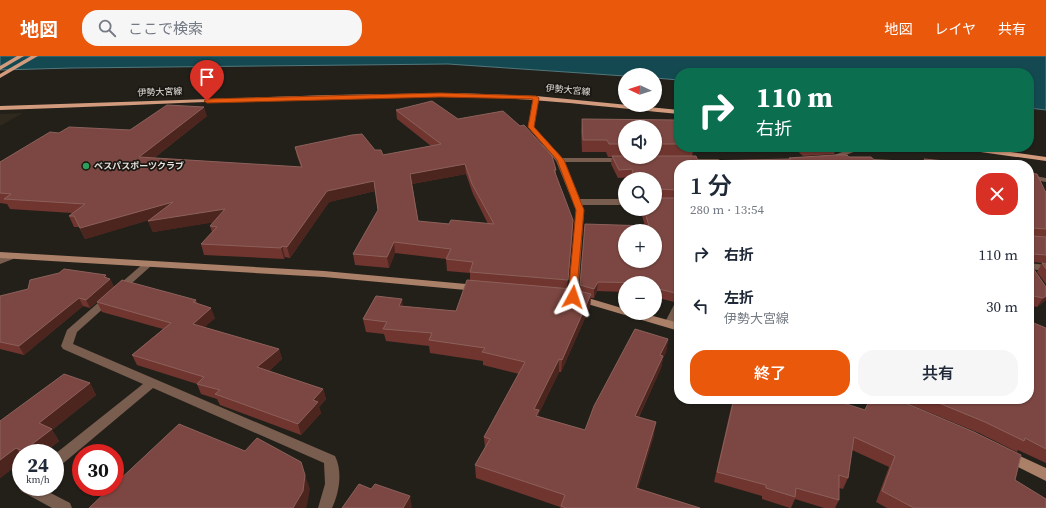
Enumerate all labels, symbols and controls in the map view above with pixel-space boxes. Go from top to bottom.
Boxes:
search box [82,10,362,46]
text: 地図 [20,16,58,42]
icon: search [96,17,118,39]
text: ここで検索 [128,18,203,39]
text: 地図 [884,19,912,39]
text: レイヤ [934,19,976,39]
text: 共有 [998,19,1026,39]
pin [190,60,224,101]
icon: arrive [196,66,218,88]
north arrow [618,68,662,112]
map controls [618,68,662,320]
text: 110 m [756,78,833,116]
street label: 伊勢大宮線 [544,82,592,98]
icon: right [690,84,742,136]
street label: 伊勢大宮線 [136,85,184,99]
text: 右折 [756,116,792,141]
button: sound [618,120,662,164]
place label: ベスパスポーツクラブ [94,160,184,172]
marker: ベスパスポーツクラブ [81,161,91,171]
text: 1 分 [690,169,732,202]
button: search [618,172,662,216]
button: close [976,173,1018,215]
text: 280 m · 13:54 [690,201,764,218]
button: + [618,224,662,268]
icon: right [690,243,712,265]
text: 右折 [724,244,754,265]
text: 110 m [978,244,1018,265]
position arrow [552,276,594,318]
button: − [618,276,662,320]
text: 左折 [724,287,754,308]
icon: left [690,295,712,317]
text: 30 m [986,296,1018,317]
text: 伊勢大宮線 [724,310,789,327]
button: 終了 [690,350,850,396]
button: 共有 [858,350,1018,396]
speed limit sign: 30 [72,444,124,496]
text: 24 [27,451,49,479]
text: km/h [26,473,50,486]

